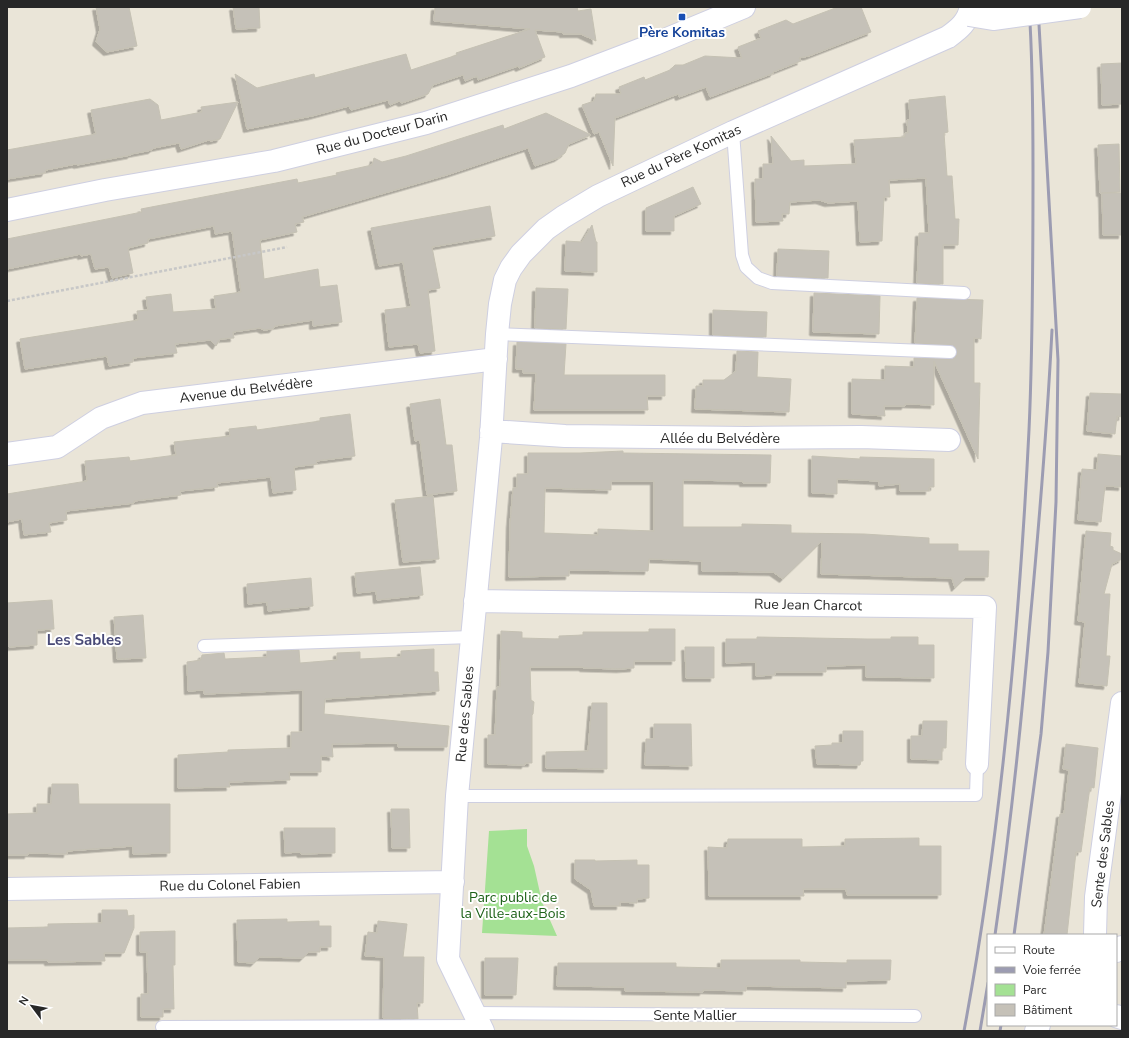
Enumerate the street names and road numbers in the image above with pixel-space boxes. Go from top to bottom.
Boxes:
street label: Rue du Docteur Darin [314,106,450,160]
street label: Rue du Père Komitas [618,120,744,192]
street label: Avenue du Belvédère [178,372,314,408]
street label: Allée du Belvédère [660,429,780,448]
street label: Rue Jean Charcot [754,595,862,615]
street label: Rue des Sables [451,665,479,763]
street label: Sente des Sables [1087,799,1119,909]
street label: Rue du Colonel Fabien [159,874,301,896]
street label: Sente Mallier [653,1006,737,1025]

